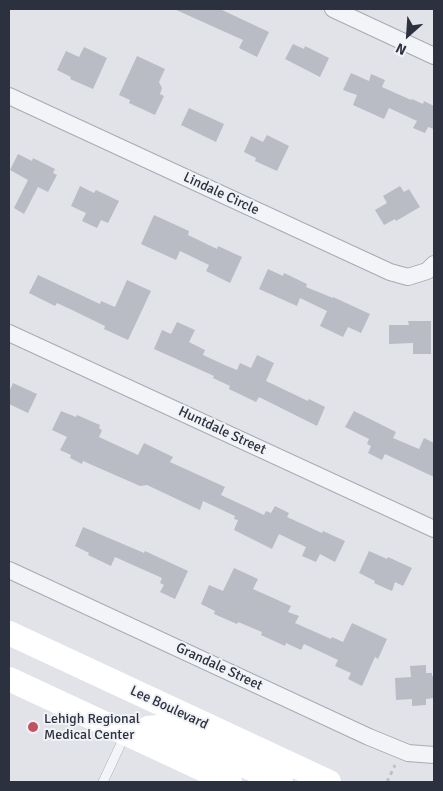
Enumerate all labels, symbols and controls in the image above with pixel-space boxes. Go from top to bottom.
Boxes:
north arrow [383,10,433,60]
text: N [393,39,409,59]
street label: Lindale Circle [180,169,262,219]
street label: Huntdale Street [176,403,268,459]
street label: Grandale Street [173,640,265,694]
street label: Lee Boulevard [127,683,211,733]
place label: Lehigh Regional Medical Center [44,711,140,744]
marker: Lehigh Regional Medical Center [26,720,40,734]

